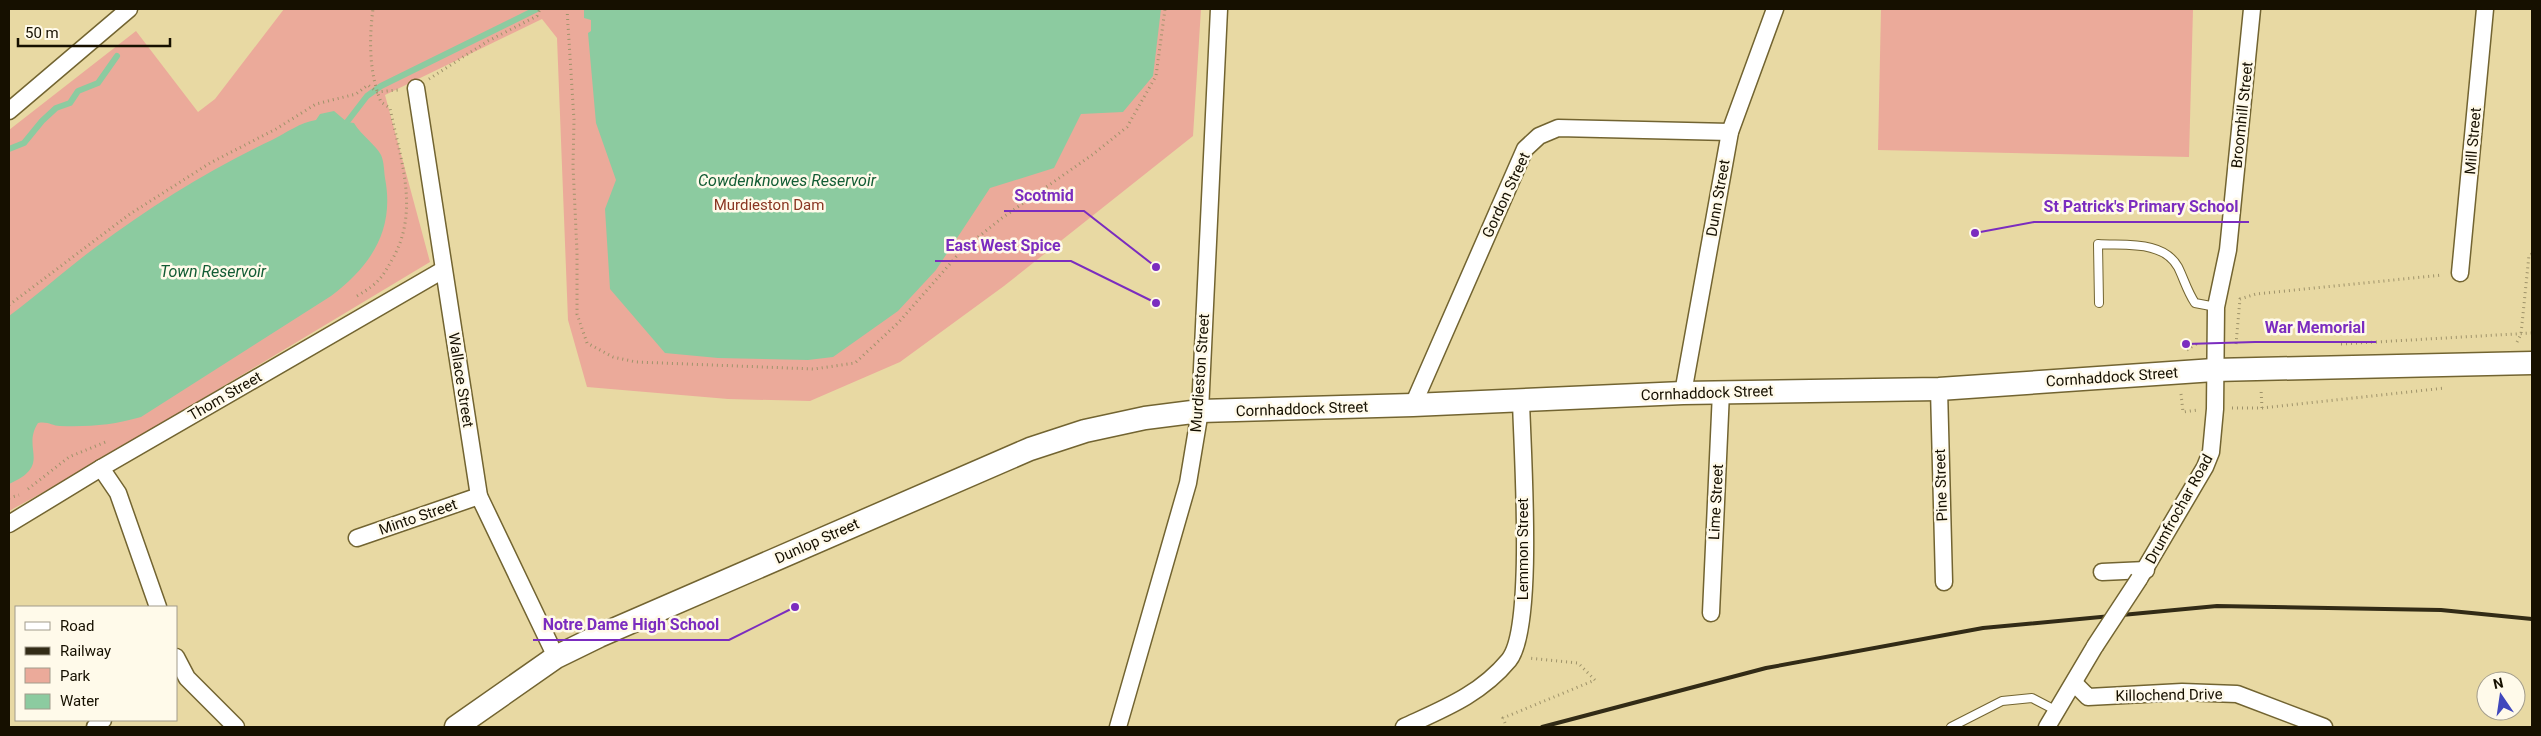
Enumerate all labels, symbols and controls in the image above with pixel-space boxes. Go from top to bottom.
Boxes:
scale bar [18,15,170,47]
text: 50 m [25,24,59,42]
street label: Broomhill Street [2227,61,2257,169]
street label: Mill Street [2461,107,2485,175]
street label: Gordon Street [1478,149,1534,241]
street label: Dunn Street [1702,158,1734,238]
water label: Cowdenknowes Reservoir [698,171,877,190]
callout: Scotmid [1004,180,1084,211]
text: Scotmid [1014,186,1074,205]
callout: St Patrick's Primary School [2034,191,2249,222]
park label: Murdieston Dam [714,196,824,214]
text: St Patrick's Primary School [2044,197,2238,216]
callout: East West Spice [935,230,1071,261]
text: East West Spice [945,236,1061,255]
water label: Town Reservoir [160,262,267,281]
callout: War Memorial [2255,311,2376,342]
street label: Murdieston Street [1187,313,1213,433]
text: War Memorial [2265,318,2365,337]
street label: Wallace Street [445,331,477,429]
street label: Cornhaddock Street [2045,363,2179,391]
street label: Thom Street [185,368,265,424]
street label: Cornhaddock Street [1641,382,1774,404]
street label: Cornhaddock Street [1236,398,1369,420]
street label: Pine Street [1931,448,1951,522]
street label: Drumfrochar Road [2141,451,2217,567]
street label: Lime Street [1705,463,1727,540]
street label: Minto Street [376,495,460,539]
street label: Lemmon Street [1514,498,1532,600]
street label: Dunlop Street [772,514,862,568]
legend [15,606,178,721]
callout: Notre Dame High School [533,609,729,640]
text: Notre Dame High School [543,615,719,634]
text: Road [60,617,94,635]
text: Railway [60,642,111,660]
text: Park [60,667,91,685]
north arrow [2476,671,2526,721]
text: N [2491,674,2505,692]
street label: Killochend Drive [2115,685,2223,705]
text: Water [60,692,99,710]

